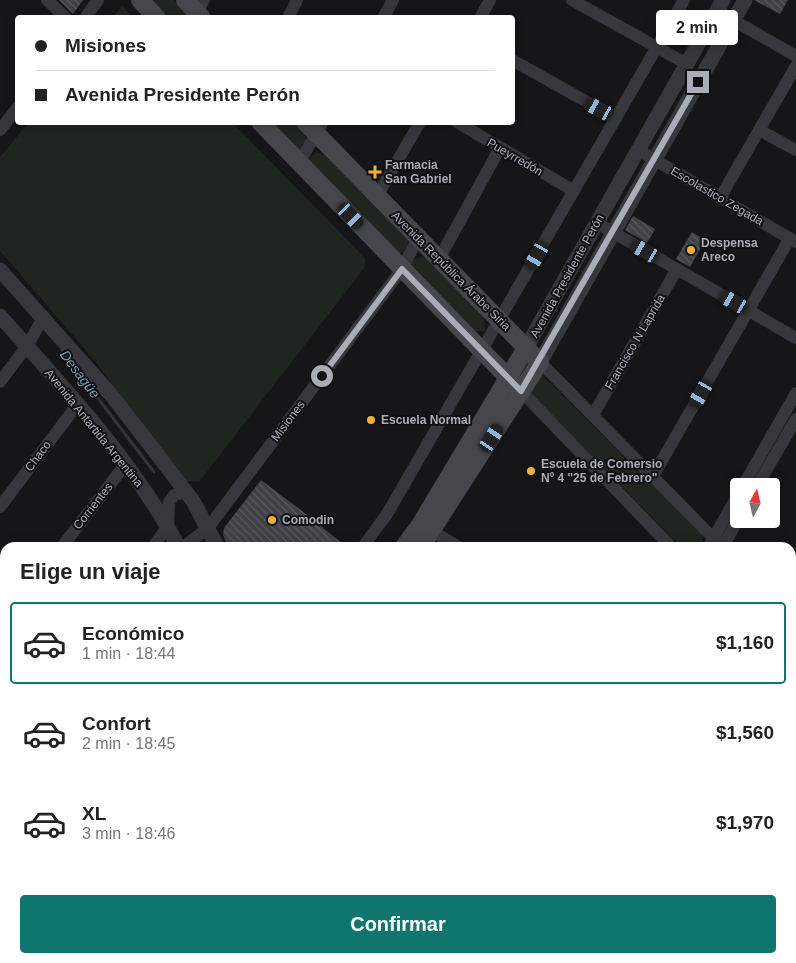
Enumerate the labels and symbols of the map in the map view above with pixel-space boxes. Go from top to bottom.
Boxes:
callout: 2 min [657,9,739,44]
route end [687,71,709,93]
car [582,95,615,123]
street label: Pueyrredón [485,135,545,179]
place label: Farmacia San Gabriel [385,158,452,186]
street label: Escolastico Zegada [668,164,766,228]
marker: Farmacia San Gabriel [369,166,381,178]
car [335,200,366,232]
street label: Avenida República Árabe Siria [389,208,514,334]
street label: Avenida Presidente Perón [527,212,607,340]
place label: Despensa Areco [701,236,758,264]
car [628,237,661,265]
car [523,239,550,273]
marker: Despensa Areco [685,244,697,256]
car [717,288,750,316]
street label: Francisco N Laprida [602,292,668,392]
water label: Desagüe [57,347,103,401]
route start [311,365,333,387]
street label: Avenida Antartida Argentina [42,366,146,490]
car [687,377,714,411]
street label: Misiones [268,398,308,444]
place label: Escuela Normal [381,413,471,427]
marker: Escuela Normal [365,414,377,426]
car [477,421,506,455]
street label: Chaco [22,438,54,474]
place label: Escuela de Comersio Nº 4 "25 de Febrero" [541,457,662,485]
marker: Escuela de Comersio Nº 4 "25 de Febrero" [525,465,537,477]
north arrow [730,478,780,528]
street label: Corrientes [70,480,116,532]
place label: Comodin [282,513,334,527]
marker: Comodin [266,514,278,526]

